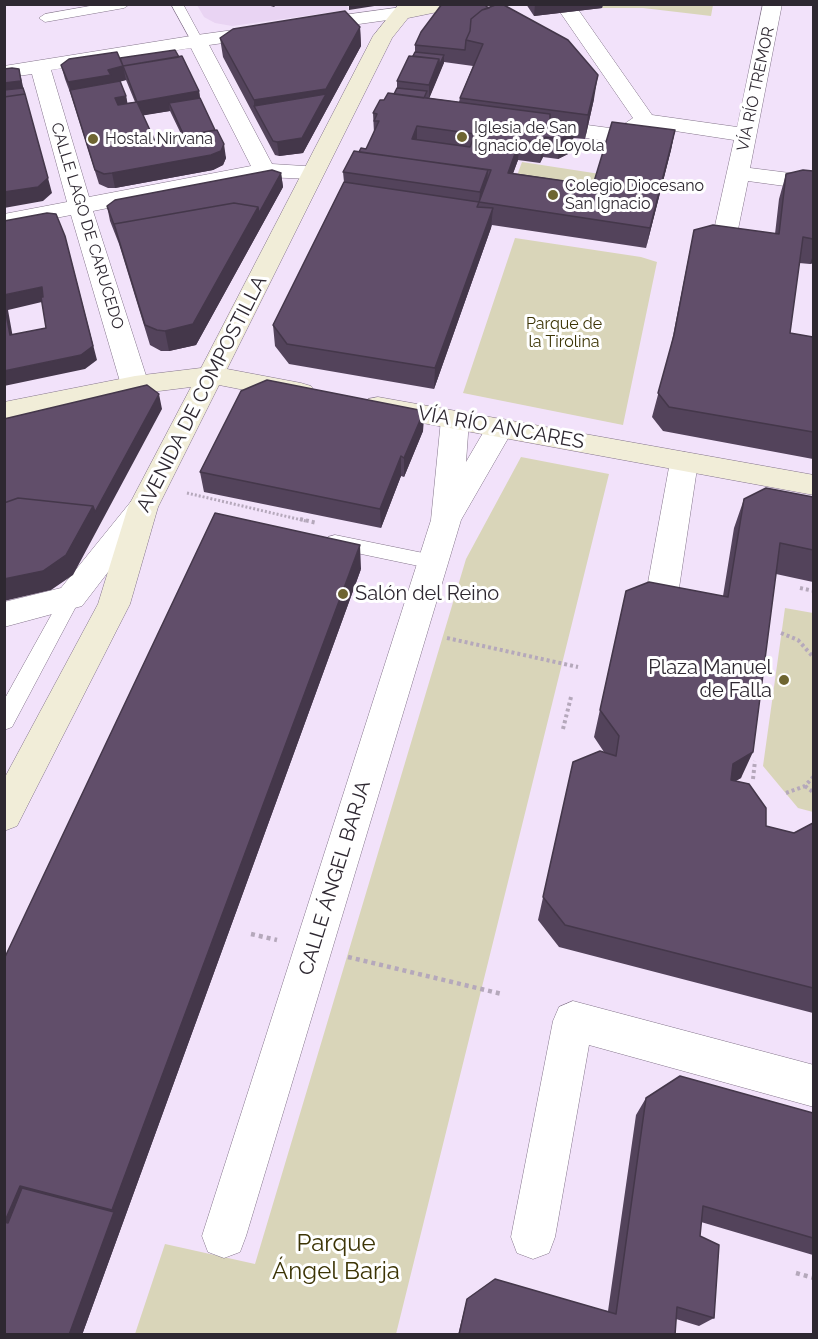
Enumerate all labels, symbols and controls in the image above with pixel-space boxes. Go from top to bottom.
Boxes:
street label: VÍA RÍO TREMOR [733,25,779,153]
place label: Iglesia de San Ignacio de Loyola [474,118,604,156]
street label: CALLE LAGO DE CARUCEDO [46,120,128,332]
place label: Hostal Nirvana [105,129,213,149]
marker: Iglesia de San Ignacio de Loyola [455,130,469,144]
marker: Hostal Nirvana [86,132,100,146]
place label: Colegio Diocesano San Ignacio [565,176,704,214]
marker: Colegio Diocesano San Ignacio [546,188,560,202]
street label: AVENIDA DE COMPOSTILLA [132,272,272,516]
park label: Parque de la Tirolina [526,314,602,352]
street label: VÍA RÍO ANCARES [416,402,586,454]
place label: Salón del Reino [355,582,499,606]
marker: Salón del Reino [336,587,350,601]
place label: Plaza Manuel de Falla [648,656,772,703]
marker: Plaza Manuel de Falla [777,673,791,687]
street label: CALLE ÁNGEL BARJA [294,778,376,978]
park label: Parque Ángel Barja [272,1230,400,1286]

